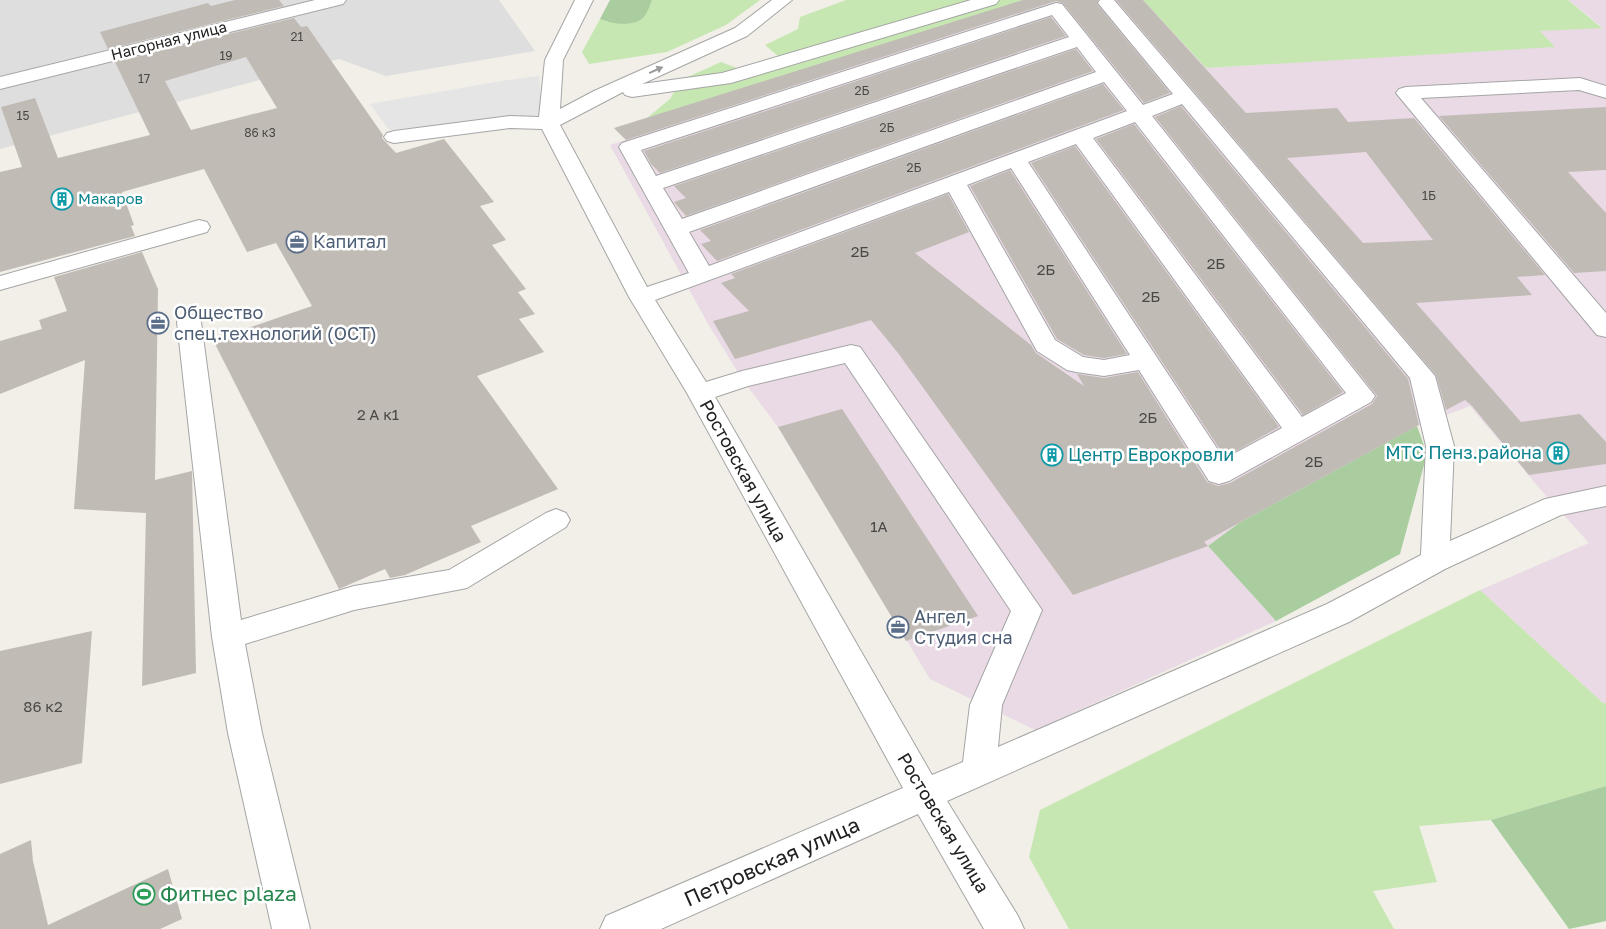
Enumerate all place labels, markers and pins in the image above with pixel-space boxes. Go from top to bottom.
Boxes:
building icon: Макаров [50,187,74,211]
place label: Макаров [78,189,143,207]
office icon: Капитал [285,230,309,254]
place label: Капитал [313,230,387,252]
place label: Общество спец.технологий (ОСТ) [174,301,377,344]
office icon: Общество спец.технологий (ОСТ) [146,311,170,335]
place label: МТС Пенз.района [1385,441,1542,463]
building icon: МТС Пенз.района [1546,441,1570,465]
building icon: Центр Еврокровли [1040,443,1064,467]
place label: Центр Еврокровли [1068,443,1234,465]
place label: Ангел, Студия сна [914,605,1013,648]
office icon: Ангел, Студия сна [886,615,910,639]
place label: Фитнес plaza [160,880,297,906]
sports icon: Фитнес plaza [132,882,156,906]

